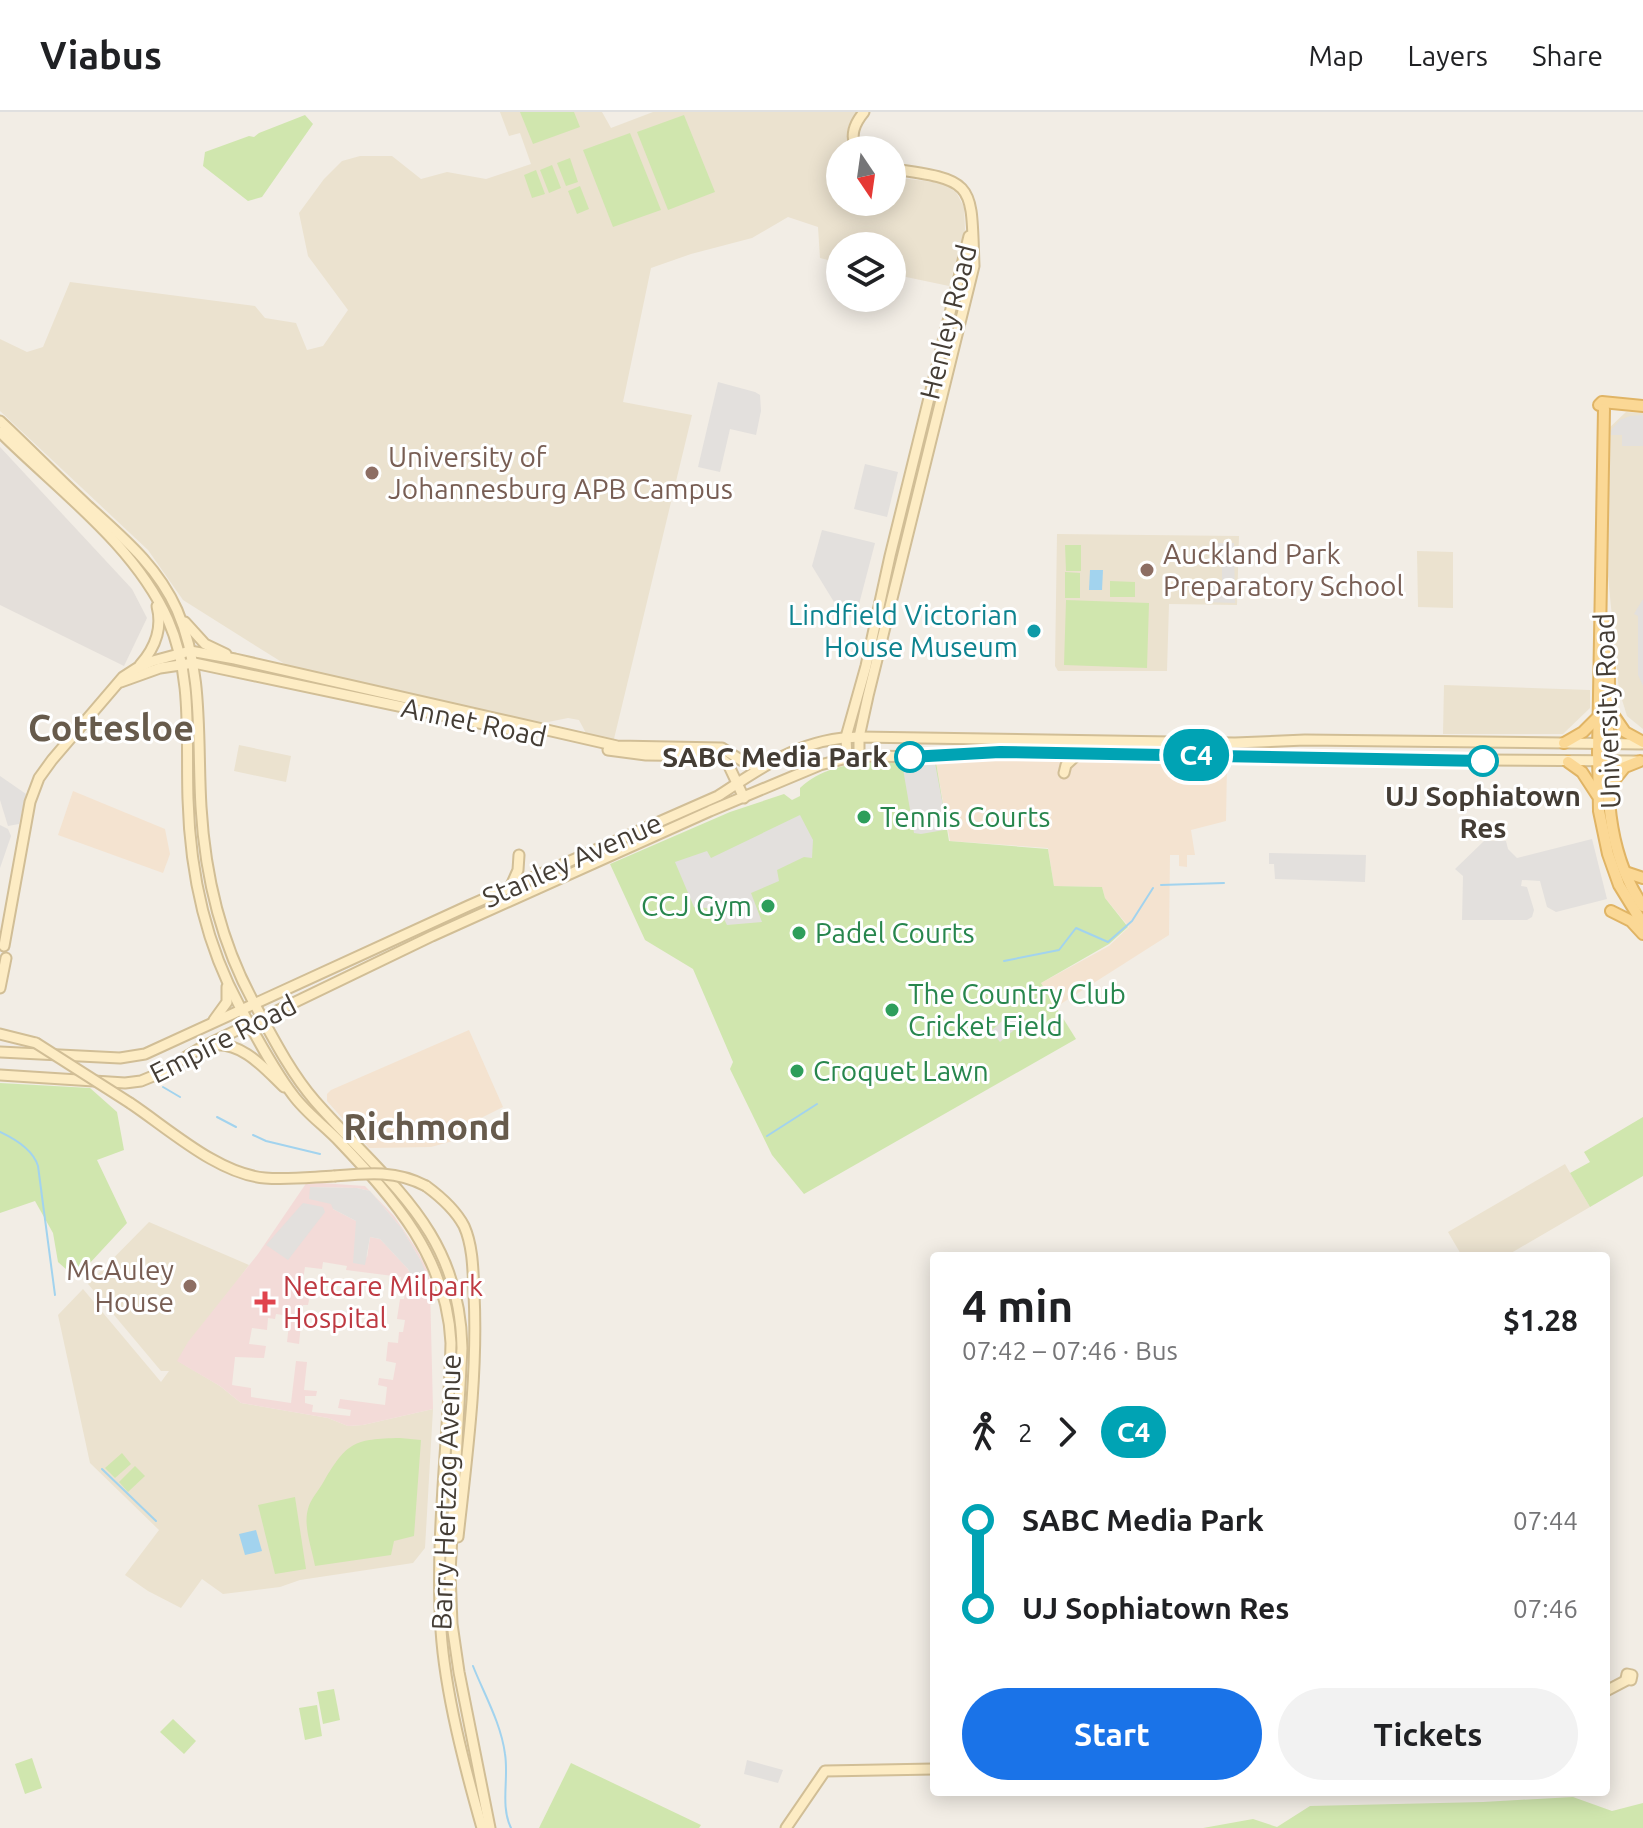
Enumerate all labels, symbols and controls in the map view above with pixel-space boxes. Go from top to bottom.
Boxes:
text: Viabus [40,34,162,76]
text: Map [1308,40,1364,71]
text: Layers [1408,40,1488,71]
text: Share [1532,40,1603,71]
north arrow [826,136,906,216]
map controls [826,136,906,312]
button: layers [826,232,906,312]
street label: Henley Road [913,241,982,402]
place label: University of Johannesburg APB Campus [388,441,733,504]
marker: University of Johannesburg APB Campus [363,464,381,482]
place label: Auckland Park Preparatory School [1163,538,1404,601]
marker: Auckland Park Preparatory School [1138,561,1156,579]
place label: Lindfield Victorian House Museum [788,599,1018,662]
street label: University Road [1588,613,1625,809]
marker: Lindfield Victorian House Museum [1025,622,1043,640]
street label: Annet Road [399,691,550,752]
district label: Cottesloe [28,707,194,748]
line badge: C4 [1160,729,1232,781]
text: C4 [1179,739,1213,770]
place label: SABC Media Park [662,741,888,772]
marker: SABC Media Park [895,742,925,772]
marker: UJ Sophiatown Res [1468,746,1498,776]
place label: UJ Sophiatown Res [1385,780,1581,843]
place label: Tennis Courts [880,801,1050,832]
street label: Stanley Avenue [477,806,666,913]
marker: Tennis Courts [855,808,873,826]
place label: CCJ Gym [641,890,752,921]
marker: CCJ Gym [759,897,777,915]
place label: Padel Courts [815,917,975,948]
marker: Padel Courts [790,924,808,942]
place label: The Country Club Cricket Field [908,978,1126,1041]
street label: Empire Road [144,988,301,1089]
marker: The Country Club Cricket Field [883,1001,901,1019]
place label: Croquet Lawn [813,1055,989,1086]
marker: Croquet Lawn [788,1062,806,1080]
district label: Richmond [343,1106,511,1147]
place label: McAuley House [66,1254,174,1317]
place label: Netcare Milpark Hospital [283,1270,483,1333]
marker: McAuley House [181,1277,199,1295]
text: 4 min [962,1281,1073,1330]
marker: Netcare Milpark Hospital [254,1291,276,1313]
text: $1.28 [1503,1303,1578,1337]
text: 07:42 – 07:46 · Bus [962,1336,1178,1365]
street label: Barry Hertzog Avenue [425,1353,466,1631]
icon: walk [962,1410,1006,1454]
icon: forward [1045,1410,1089,1454]
text: C4 [1117,1416,1150,1447]
text: 2 [1018,1418,1033,1447]
text: SABC Media Park [1022,1503,1264,1537]
text: 07:44 [1513,1506,1578,1535]
text: UJ Sophiatown Res [1022,1591,1289,1625]
text: 07:46 [1513,1594,1578,1623]
button: Start [962,1688,1262,1780]
button: Tickets [1278,1688,1578,1780]

